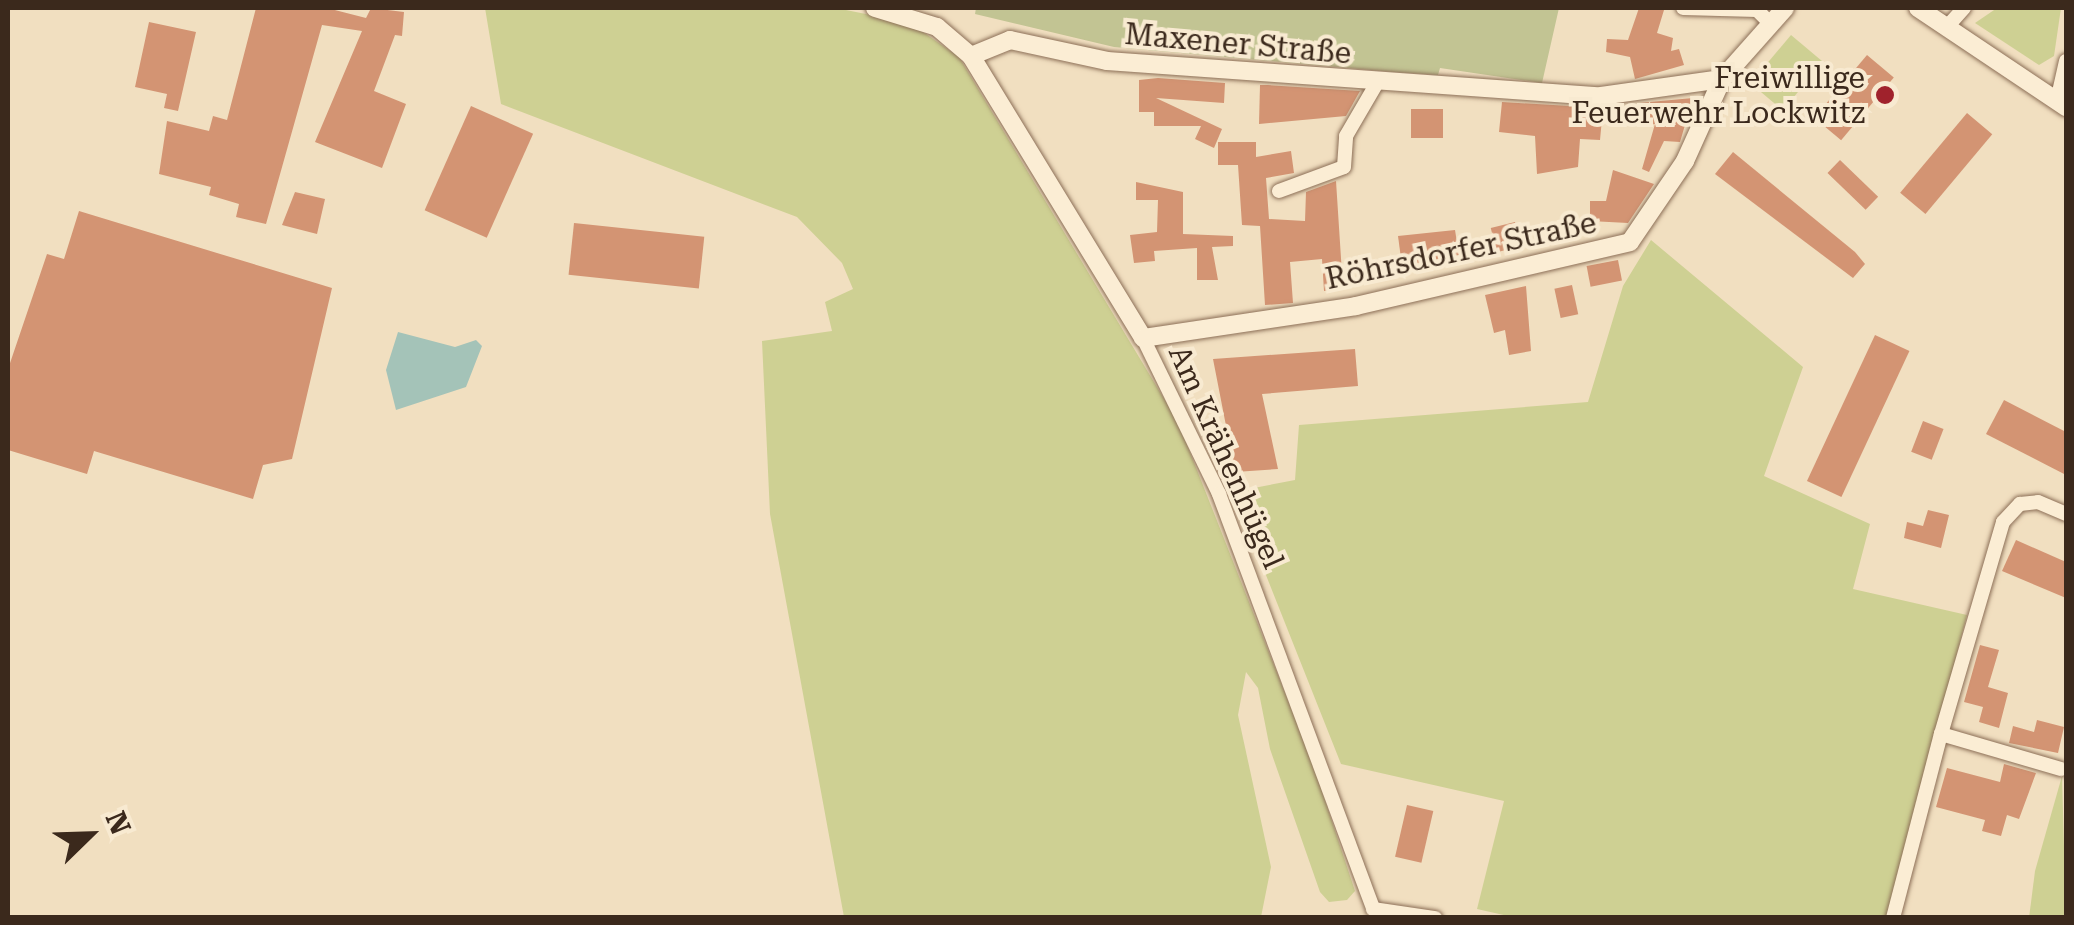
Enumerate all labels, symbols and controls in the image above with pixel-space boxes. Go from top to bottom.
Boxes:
street label: Maxener Straße [1123,16,1353,72]
place label: Freiwillige Feuerwehr Lockwitz [1571,60,1865,130]
marker: Freiwillige Feuerwehr Lockwitz [1874,84,1896,106]
street label: Röhrsdorfer Straße [1322,205,1600,297]
street label: Am Krähenhügel [1161,340,1291,574]
north arrow [40,785,140,885]
text: N [99,807,137,839]

